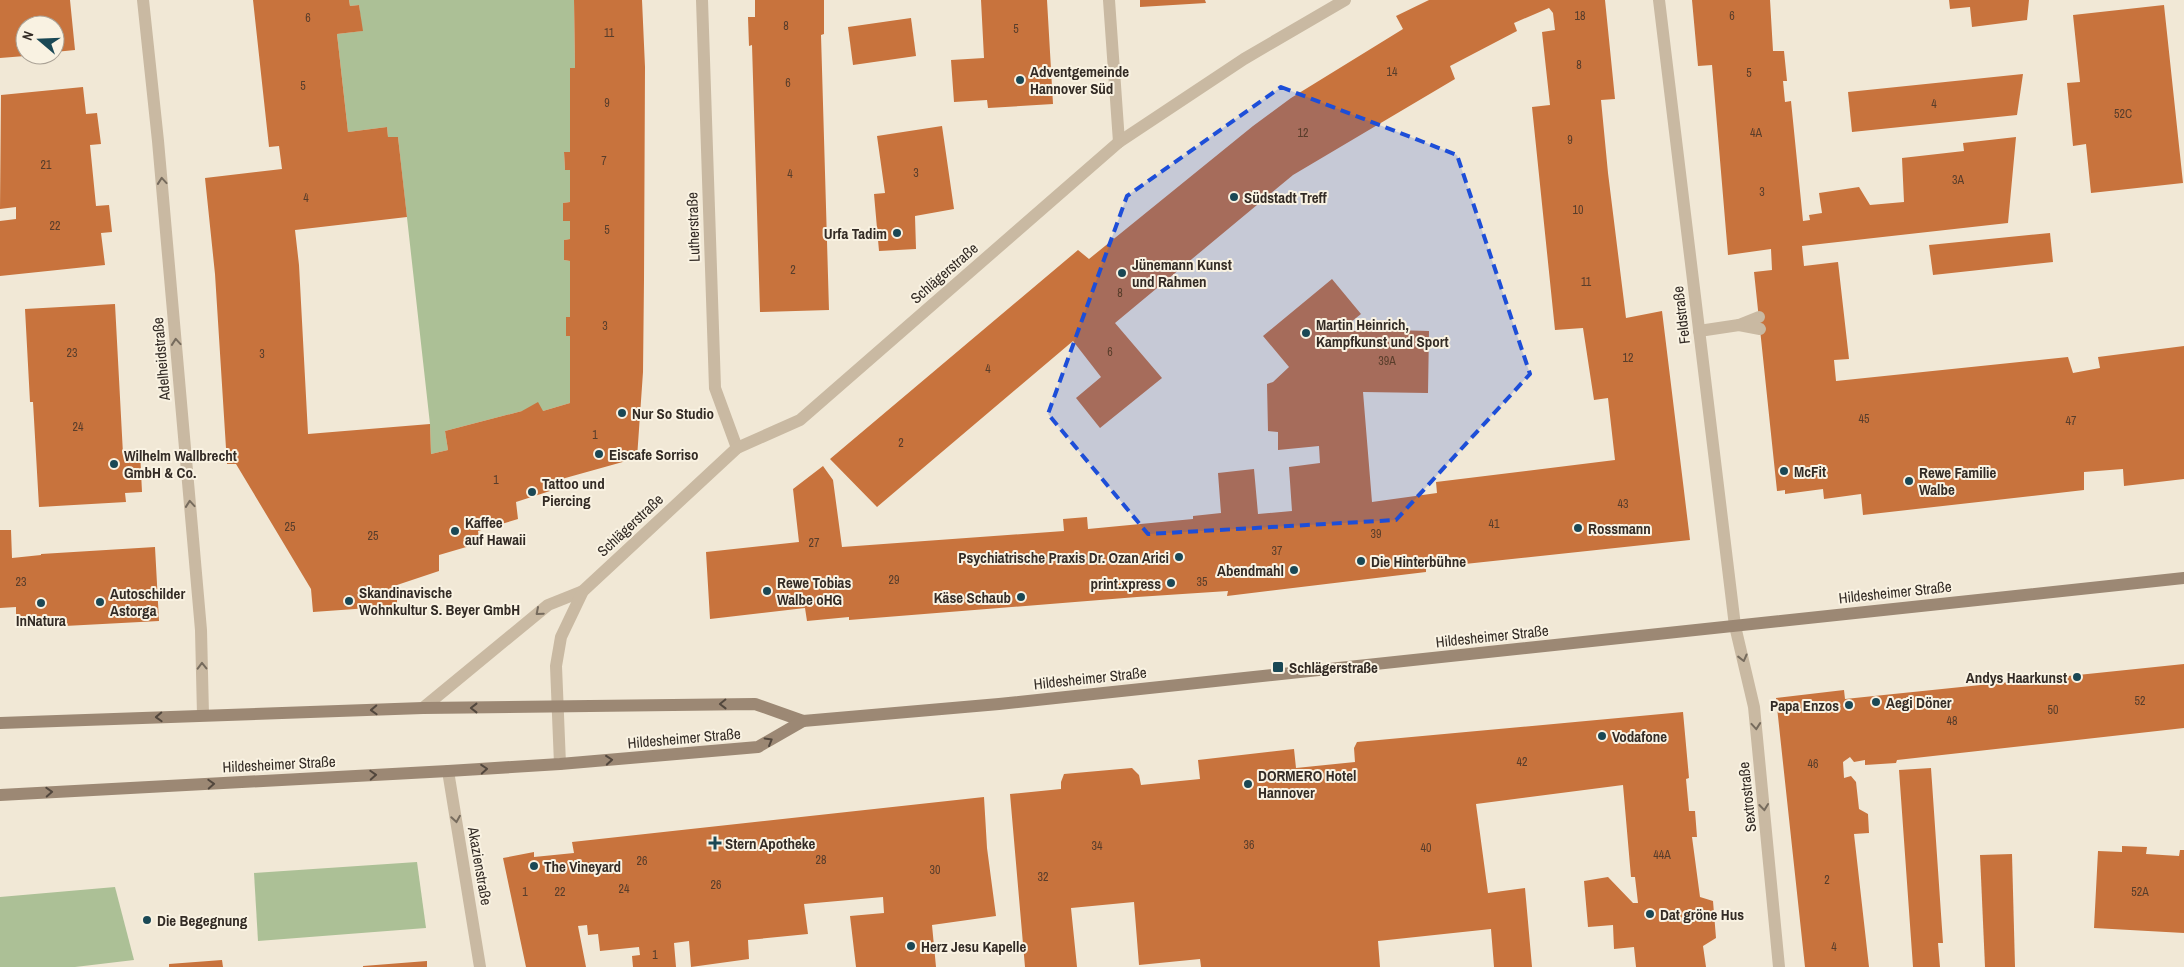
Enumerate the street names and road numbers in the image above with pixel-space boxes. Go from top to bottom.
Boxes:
street label: Lutherstraße [681,192,705,262]
street label: Schlägerstraße [906,238,982,308]
street label: Feldstraße [1667,285,1695,345]
street label: Adelheidstraße [147,316,175,402]
street label: Schlägerstraße [592,489,668,561]
street label: Hildesheimer Straße [1837,576,1953,608]
street label: Hildesheimer Straße [1434,620,1550,652]
street label: Hildesheimer Straße [1032,662,1148,694]
street label: Hildesheimer Straße [627,723,742,753]
street label: Hildesheimer Straße [222,751,336,777]
street label: Sextrostraße [1733,761,1761,833]
street label: Akazienstraße [463,824,497,907]

